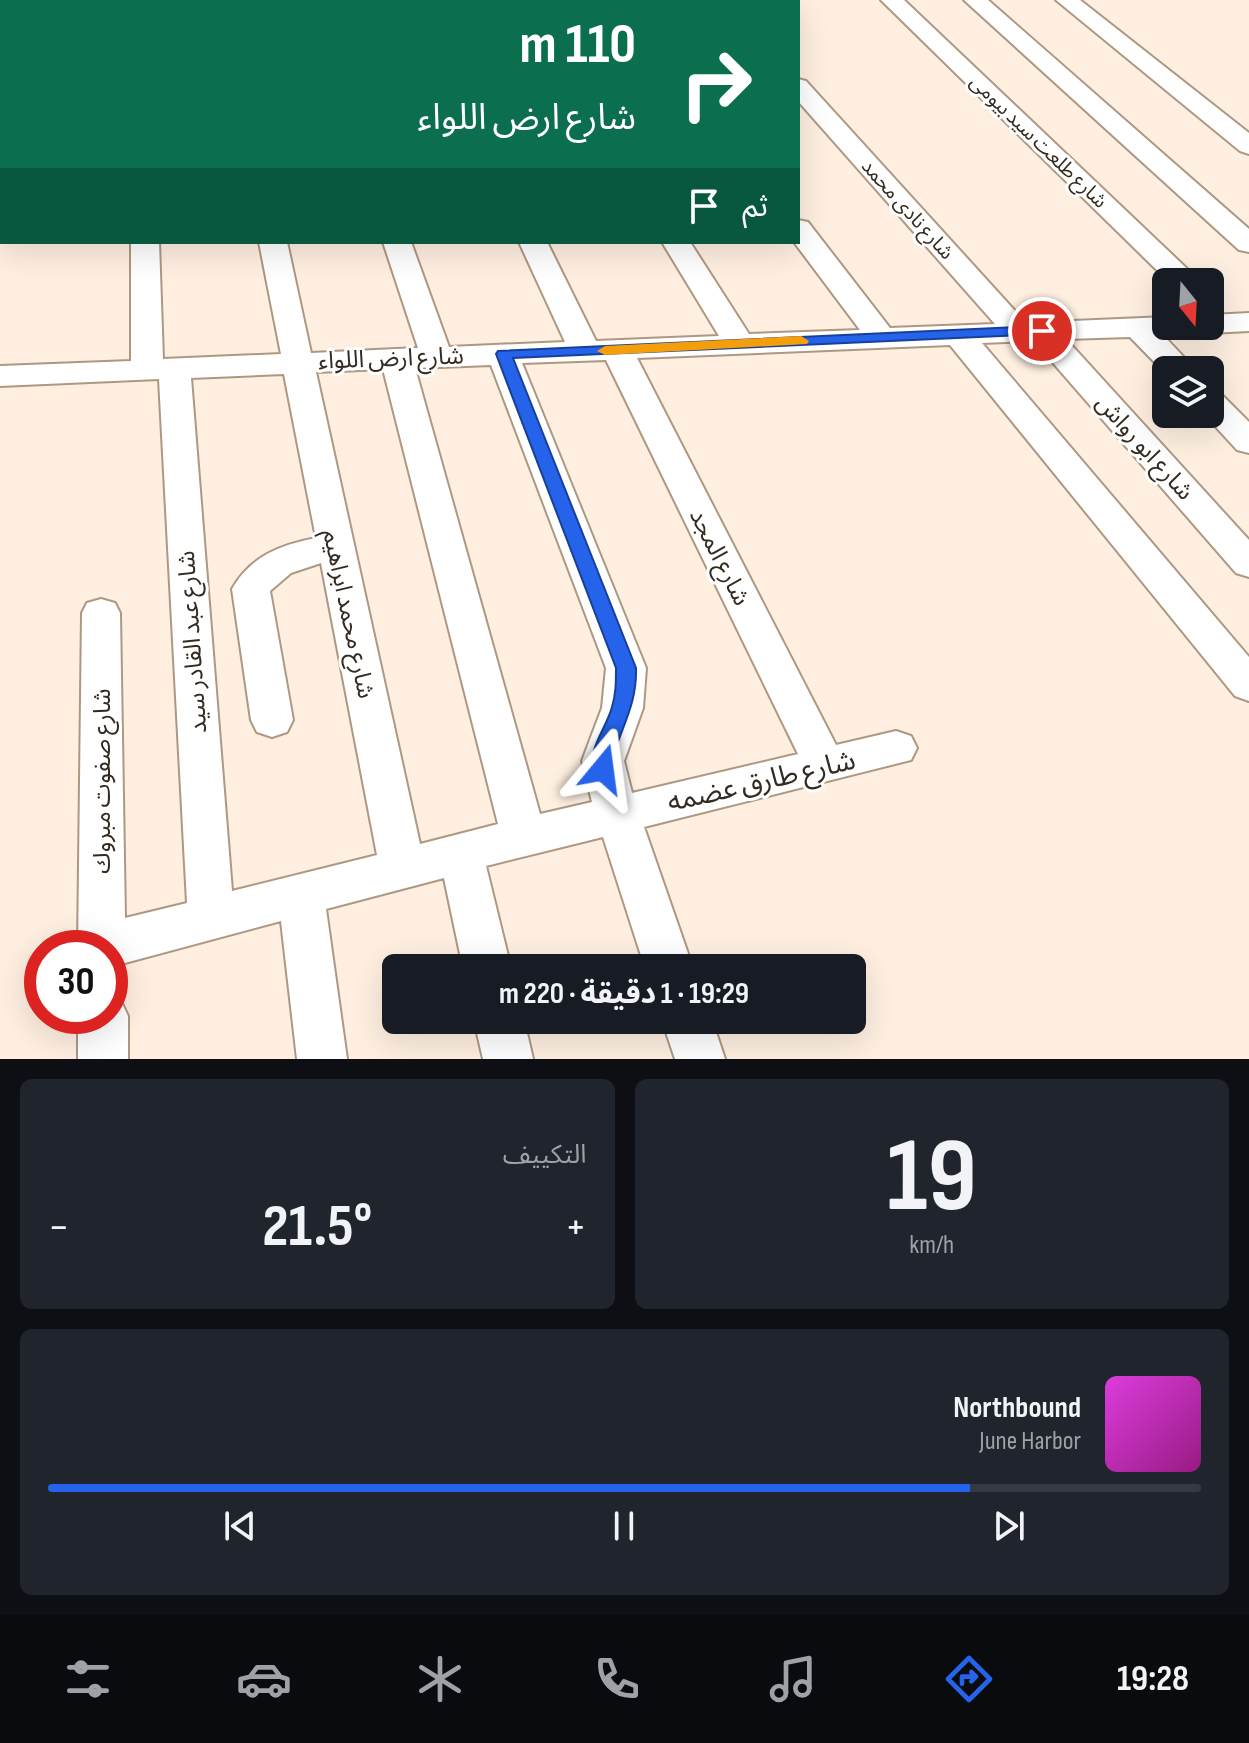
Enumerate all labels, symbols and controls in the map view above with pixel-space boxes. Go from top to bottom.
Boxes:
text: 110 m [520,12,636,79]
icon: right [664,32,768,136]
street label: شارع طلعت سيد بيومى [963,70,1112,215]
text: شارع ارض اللواء [418,97,636,140]
street label: شارع نادى محمد [854,155,959,266]
icon: arrive [682,184,726,228]
text: ثم [742,189,768,225]
north arrow [1152,268,1224,340]
map controls [1152,268,1224,428]
pin [1008,297,1076,365]
icon: arrive [1020,309,1064,353]
street label: شارع ارض اللواء [318,341,464,378]
button: layers [1152,356,1224,428]
street label: شارع ابو رواش [1088,389,1200,507]
street label: شارع المجد [681,504,756,611]
street label: شارع محمد ابراهيم [314,527,381,702]
street label: شارع عبد القادر سيد [172,550,215,734]
street label: شارع صفوت مبروك [88,688,119,874]
position arrow [561,727,645,811]
street label: شارع طارق عضمه [664,744,859,822]
speed limit sign: 30 [24,930,128,1034]
text: 19:29 · 1 دقيقة · 220 m [499,976,749,1012]
text: 19 [887,1115,977,1240]
text: التكييف [503,1140,587,1171]
text: 21.5° [262,1191,372,1263]
text: − [48,1201,70,1254]
text: + [565,1201,587,1254]
text: km/h [909,1230,954,1261]
text: Northbound [953,1390,1081,1426]
text: June Harbor [979,1426,1081,1457]
icon: previous [218,1504,262,1548]
icon: pause [602,1504,646,1548]
icon: next [987,1504,1031,1548]
icon: filters [60,1651,116,1707]
icon: car [236,1651,292,1707]
icon: climate [412,1651,468,1707]
icon: phone [589,1651,645,1707]
icon: music [765,1651,821,1707]
icon: directions [941,1651,997,1707]
text: 19:28 [1117,1658,1189,1701]

